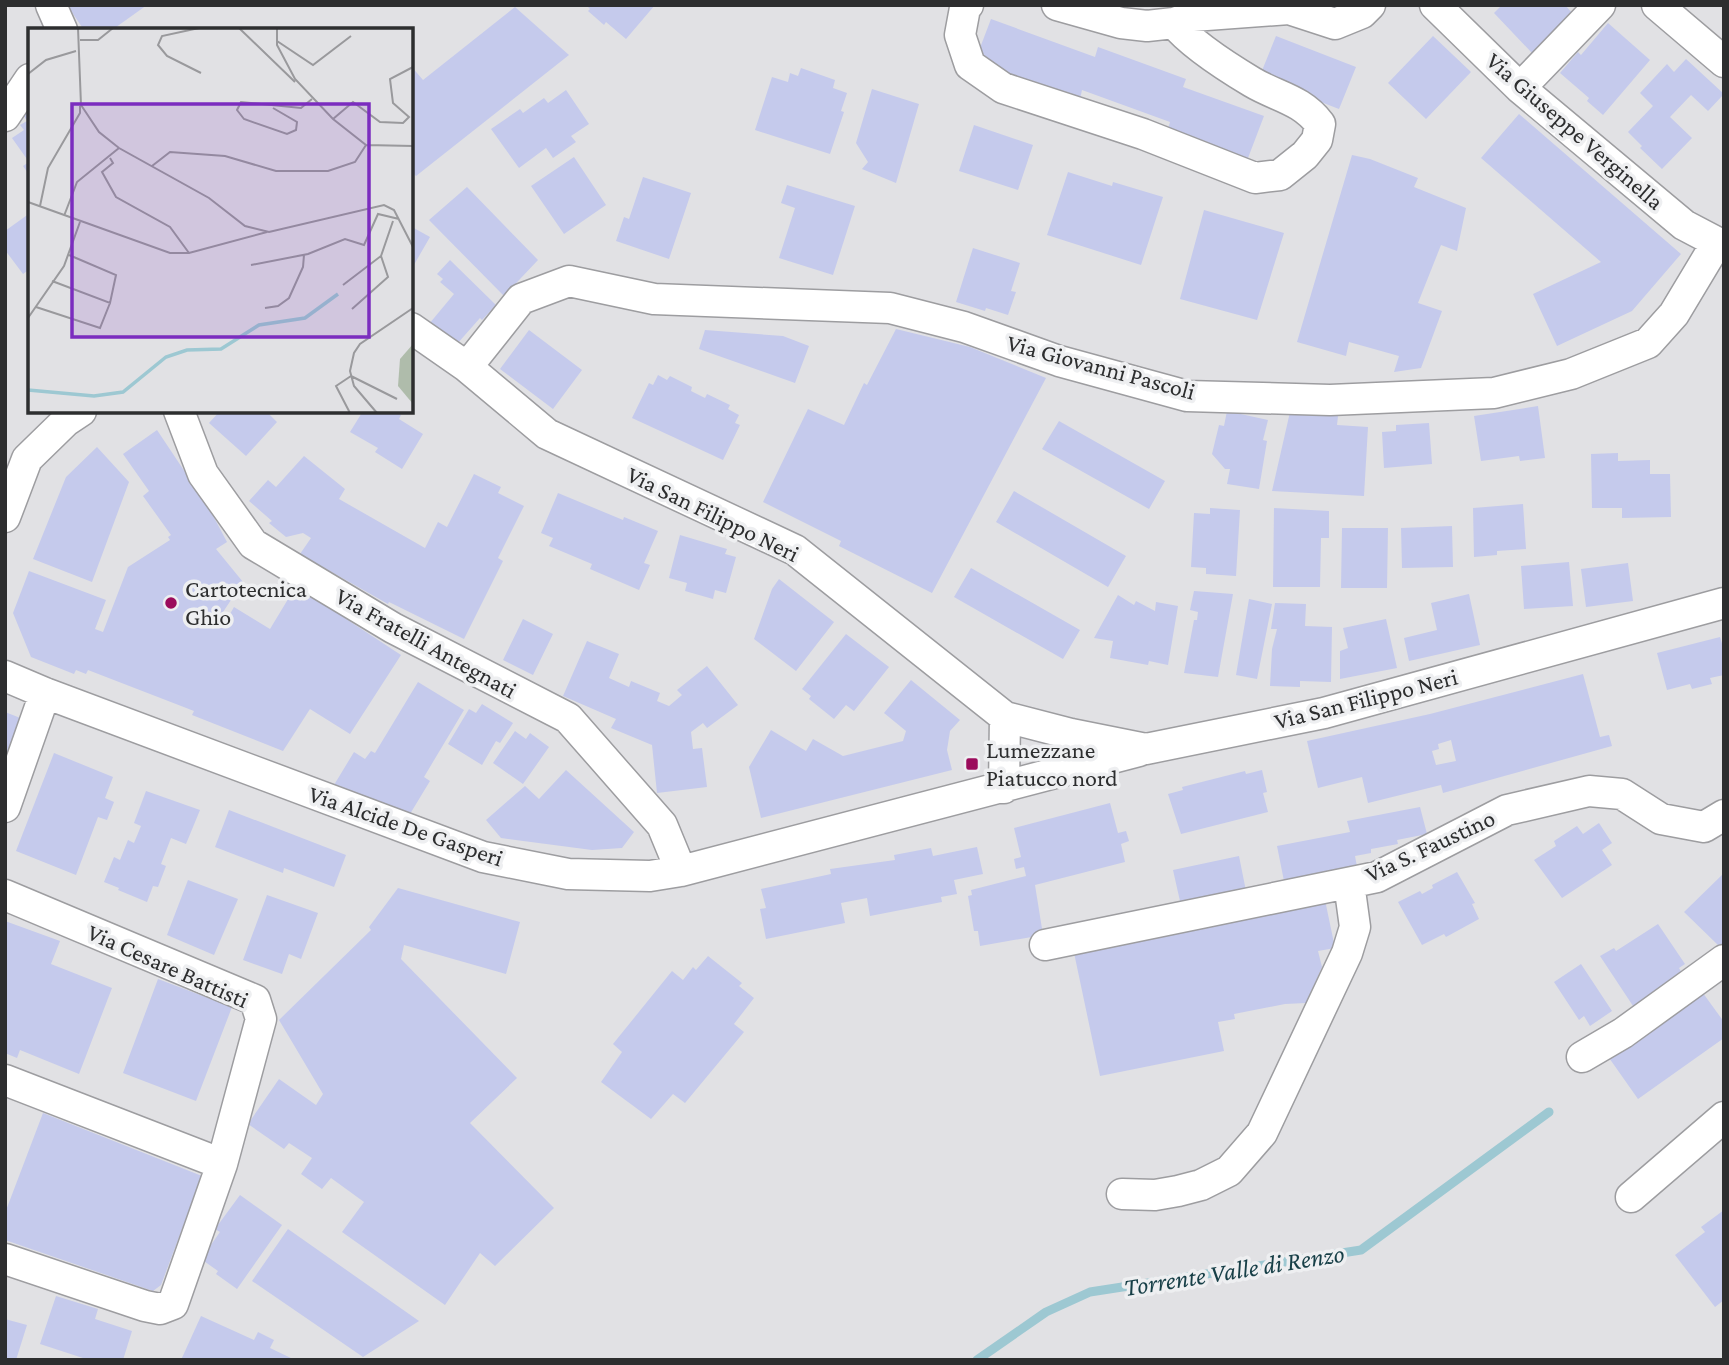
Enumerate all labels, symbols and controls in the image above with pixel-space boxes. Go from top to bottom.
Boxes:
inset map [28,28,413,413]
street label: Via Giuseppe Verginella [1481,46,1669,215]
street label: Via Giovanni Pascoli [1004,328,1198,405]
street label: Via San Filippo Neri [623,460,804,567]
place label: Cartotecnica Ghio [185,575,307,630]
street label: Via Fratelli Antegnati [331,582,521,703]
marker: Cartotecnica Ghio [163,595,179,611]
street label: Via San Filippo Neri [1271,663,1460,734]
place label: Lumezzane Piatucco nord [986,736,1118,791]
marker: Lumezzane Piatucco nord [964,756,980,772]
street label: Via Alcide De Gasperi [305,780,507,871]
street label: Via S. Faustino [1361,804,1499,887]
street label: Via Cesare Battisti [83,918,253,1013]
water label: Torrente Valle di Renzo [1122,1239,1346,1302]

